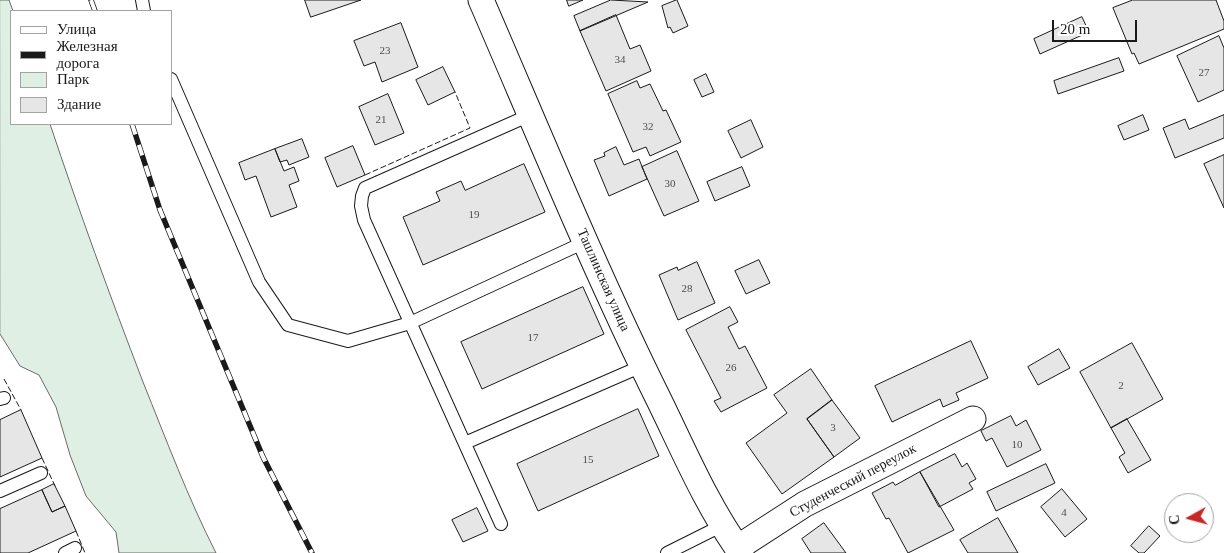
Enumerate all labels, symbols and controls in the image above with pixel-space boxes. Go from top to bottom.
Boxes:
legend [10,10,172,125]
scale bar [1054,10,1139,42]
text: Улица [57,21,96,37]
text: 20 m [1060,21,1090,37]
text: Железная дорога [56,38,118,71]
house number: 23 [380,44,390,58]
house number: 34 [614,53,626,67]
house number: 27 [1198,66,1210,80]
text: Парк [57,71,89,87]
text: Здание [57,96,101,112]
house number: 21 [376,113,386,127]
house number: 32 [642,120,654,134]
house number: 30 [664,177,676,191]
house number: 19 [468,208,479,222]
street label: Ташлинская улица [573,226,633,334]
house number: 28 [682,282,692,296]
house number: 17 [528,331,538,345]
house number: 26 [726,361,736,375]
house number: 2 [1118,379,1124,393]
house number: 3 [830,421,836,435]
house number: 10 [1012,438,1022,452]
street label: Студенческий переулок [787,441,919,521]
house number: 15 [582,453,594,467]
north arrow [1164,493,1214,543]
house number: 4 [1061,506,1067,520]
text: С [1167,514,1183,526]

